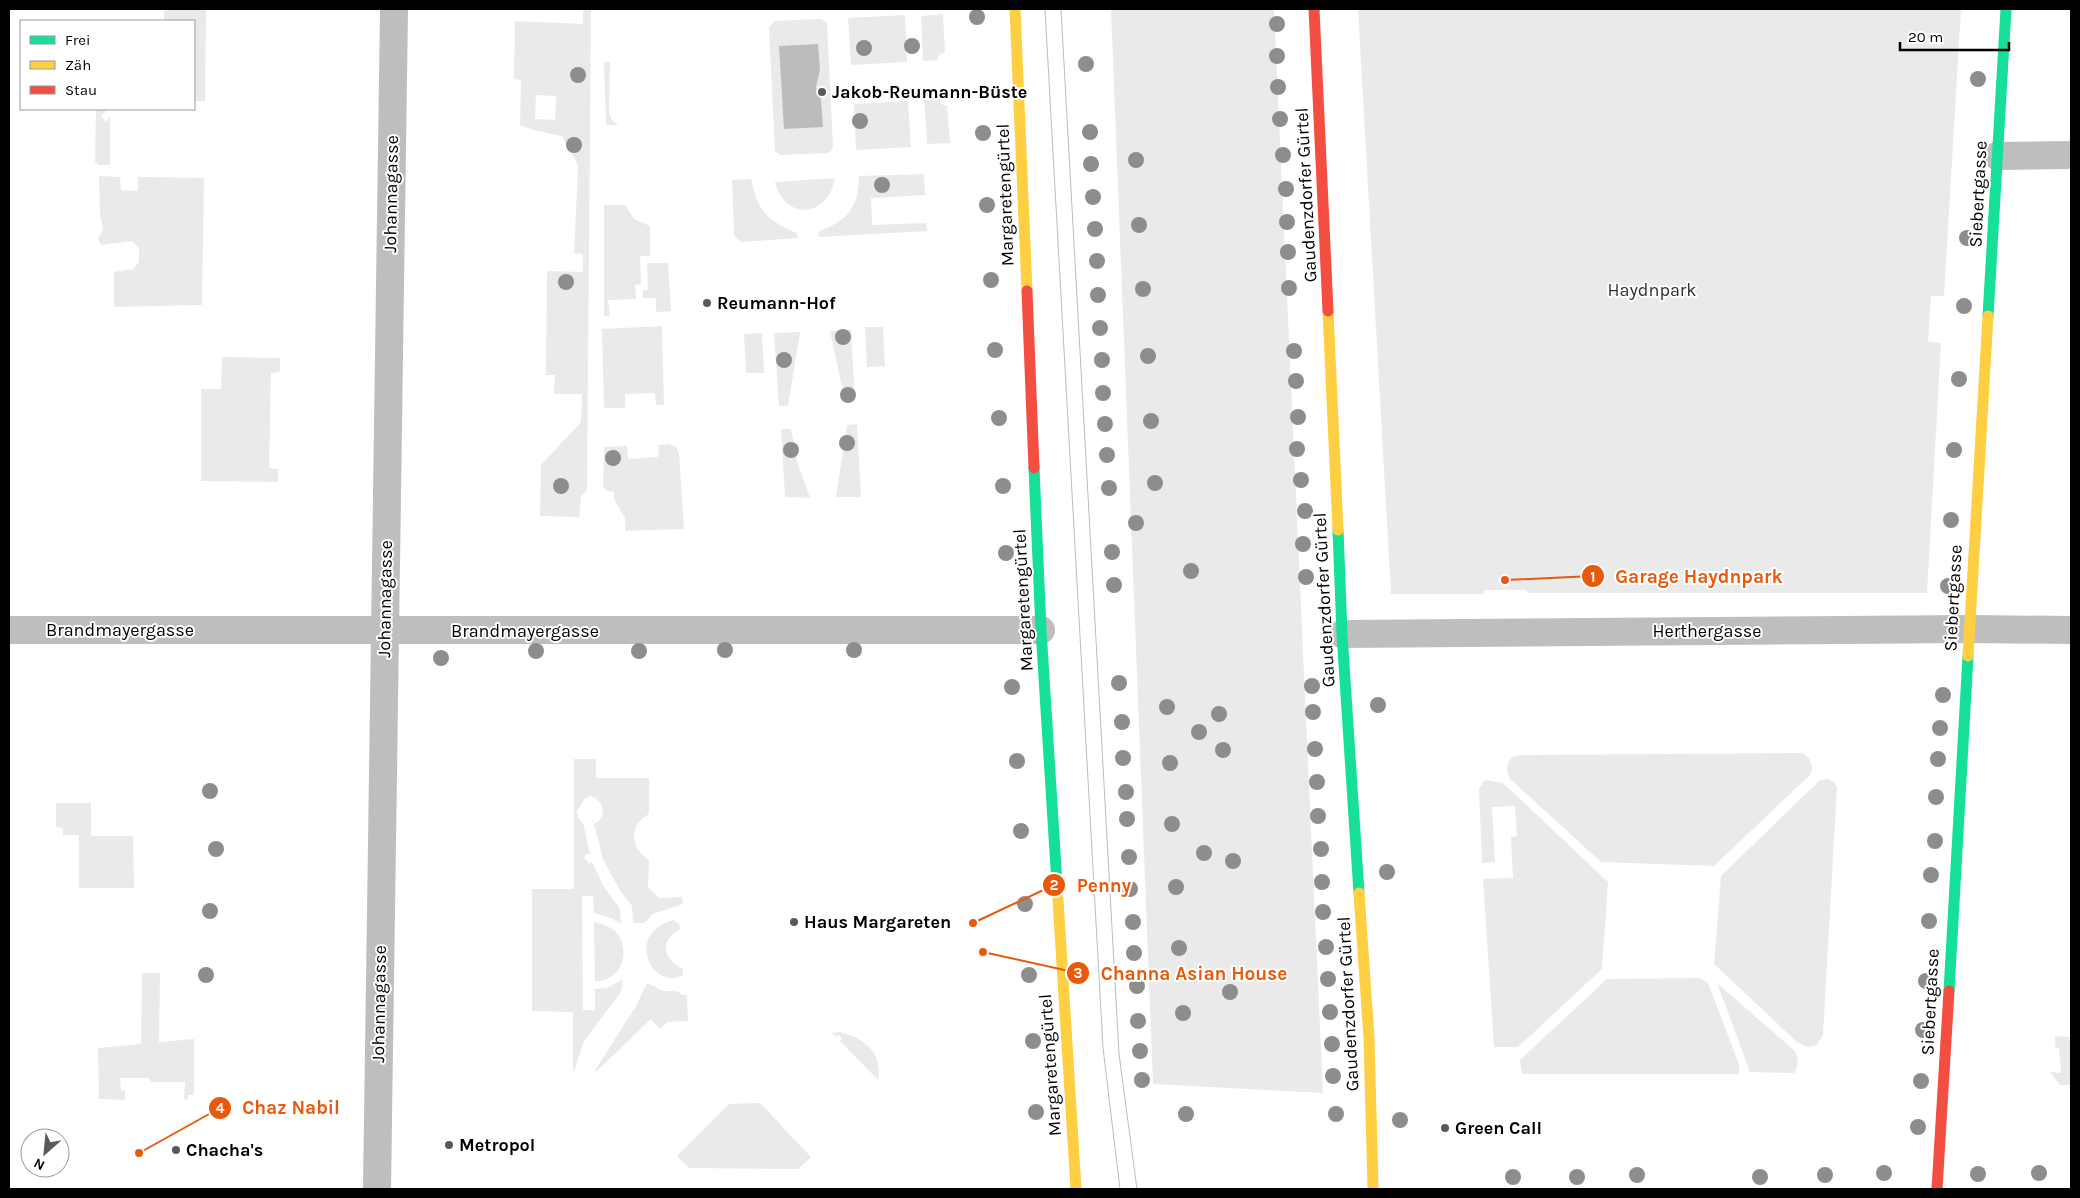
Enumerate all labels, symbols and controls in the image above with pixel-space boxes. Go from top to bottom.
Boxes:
legend [20,20,195,110]
scale bar [1900,20,2009,52]
text: 20 m [1908,28,1943,46]
text: Frei [65,31,90,49]
text: Zäh [65,56,91,74]
text: Stau [65,81,97,99]
place label: Jakob-Reumann-Büste [832,81,1027,103]
marker: Jakob-Reumann-Büste [816,86,828,98]
street label: Gaudenzdorfer Gürtel [1290,107,1322,283]
street label: Margaretengürtel [992,123,1018,267]
street label: Johannagasse [379,135,403,253]
street label: Siebertgasse [1964,140,1992,248]
park label: Haydnpark [1608,279,1696,301]
place label: Reumann-Hof [717,292,836,314]
marker: Reumann-Hof [701,297,713,309]
street label: Gaudenzdorfer Gürtel [1308,512,1340,688]
street label: Margaretengürtel [1008,528,1038,672]
street label: Johannagasse [373,540,397,658]
street label: Siebertgasse [1939,544,1967,652]
callout: Garage Haydnpark [1580,559,1793,593]
text: Garage Haydnpark [1615,566,1783,588]
text: 1 [1590,568,1596,586]
street label: Brandmayergasse [46,619,194,641]
street label: Brandmayergasse [451,620,599,642]
street label: Herthergasse [1652,620,1762,642]
callout: Penny [1041,868,1141,902]
text: Penny [1077,875,1132,897]
text: 2 [1049,876,1059,894]
place label: Haus Margareten [804,911,951,933]
marker: Haus Margareten [788,916,800,928]
street label: Gaudenzdorfer Gürtel [1332,916,1364,1092]
street label: Johannagasse [367,945,391,1063]
street label: Siebertgasse [1916,948,1944,1056]
callout: Channa Asian House [1065,956,1297,990]
text: Channa Asian House [1101,963,1287,985]
text: 3 [1073,964,1083,982]
street label: Margaretengürtel [1034,993,1066,1137]
callout: Chaz Nabil [207,1091,350,1125]
text: Chaz Nabil [242,1097,340,1119]
text: 4 [216,1099,225,1117]
place label: Green Call [1455,1117,1542,1139]
marker: Green Call [1439,1122,1451,1134]
north arrow [20,1128,70,1178]
place label: Metropol [459,1134,535,1156]
place label: Chacha's [186,1139,263,1161]
marker: Metropol [443,1139,455,1151]
marker: Chacha's [170,1144,182,1156]
text: N [31,1154,48,1174]

